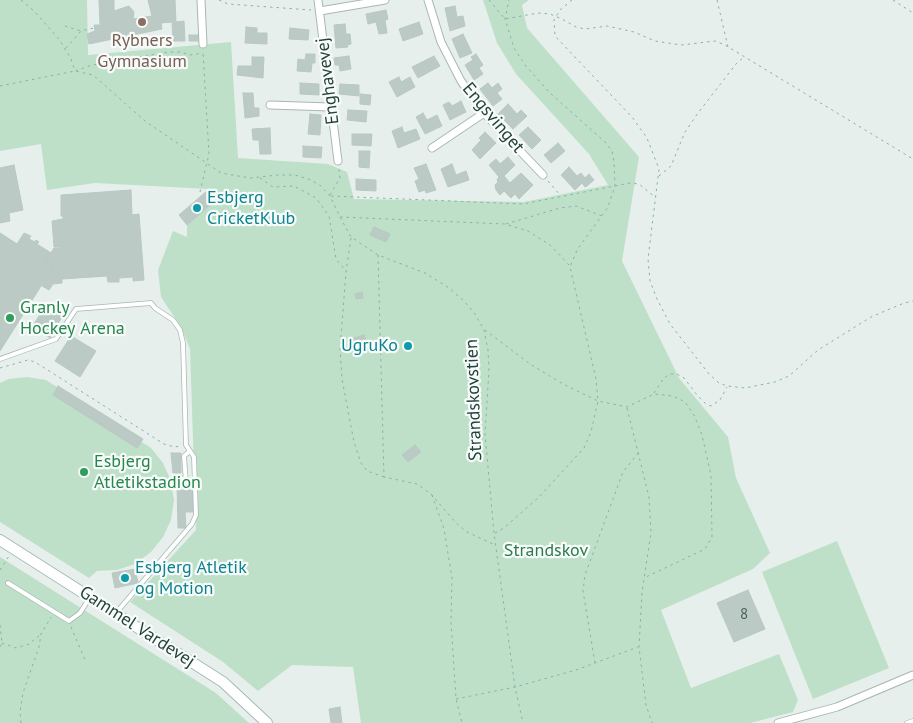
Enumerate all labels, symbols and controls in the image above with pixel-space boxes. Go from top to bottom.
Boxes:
marker: Rybners Gymnasium [136,16,148,28]
place label: Rybners Gymnasium [97,30,187,72]
street label: Enghavevej [312,36,344,126]
street label: Engsvinget [457,79,529,157]
place label: Esbjerg CricketKlub [207,187,295,230]
marker: Esbjerg CricketKlub [191,202,203,214]
place label: Granly Hockey Arena [20,297,125,340]
marker: Granly Hockey Arena [4,312,16,324]
place label: UgruKo [341,335,398,357]
street label: Strandskovstien [461,339,487,461]
marker: UgruKo [402,340,414,352]
place label: Esbjerg Atletikstadion [94,451,201,494]
marker: Esbjerg Atletikstadion [78,466,90,478]
park label: Strandskov [504,540,588,562]
place label: Esbjerg Atletik og Motion [135,557,247,600]
marker: Esbjerg Atletik og Motion [119,572,131,584]
street label: Gammel Vardevej [75,582,199,672]
house number: 8 [740,606,748,624]

